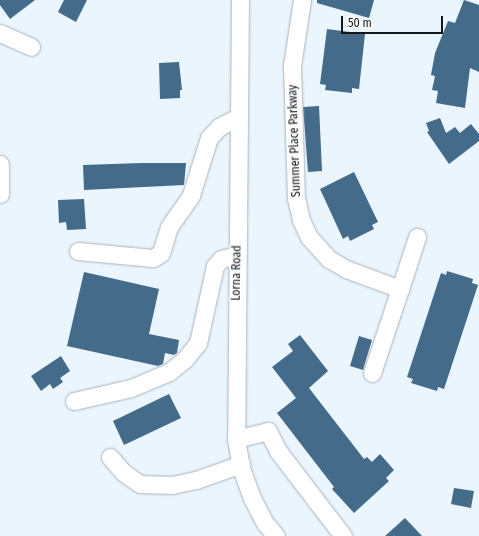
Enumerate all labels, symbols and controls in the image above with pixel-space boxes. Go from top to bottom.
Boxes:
scale bar [343,8,445,34]
text: 50 m [348,16,372,30]
street label: Summer Place Parkway [286,85,304,197]
street label: Lorna Road [229,245,245,301]

